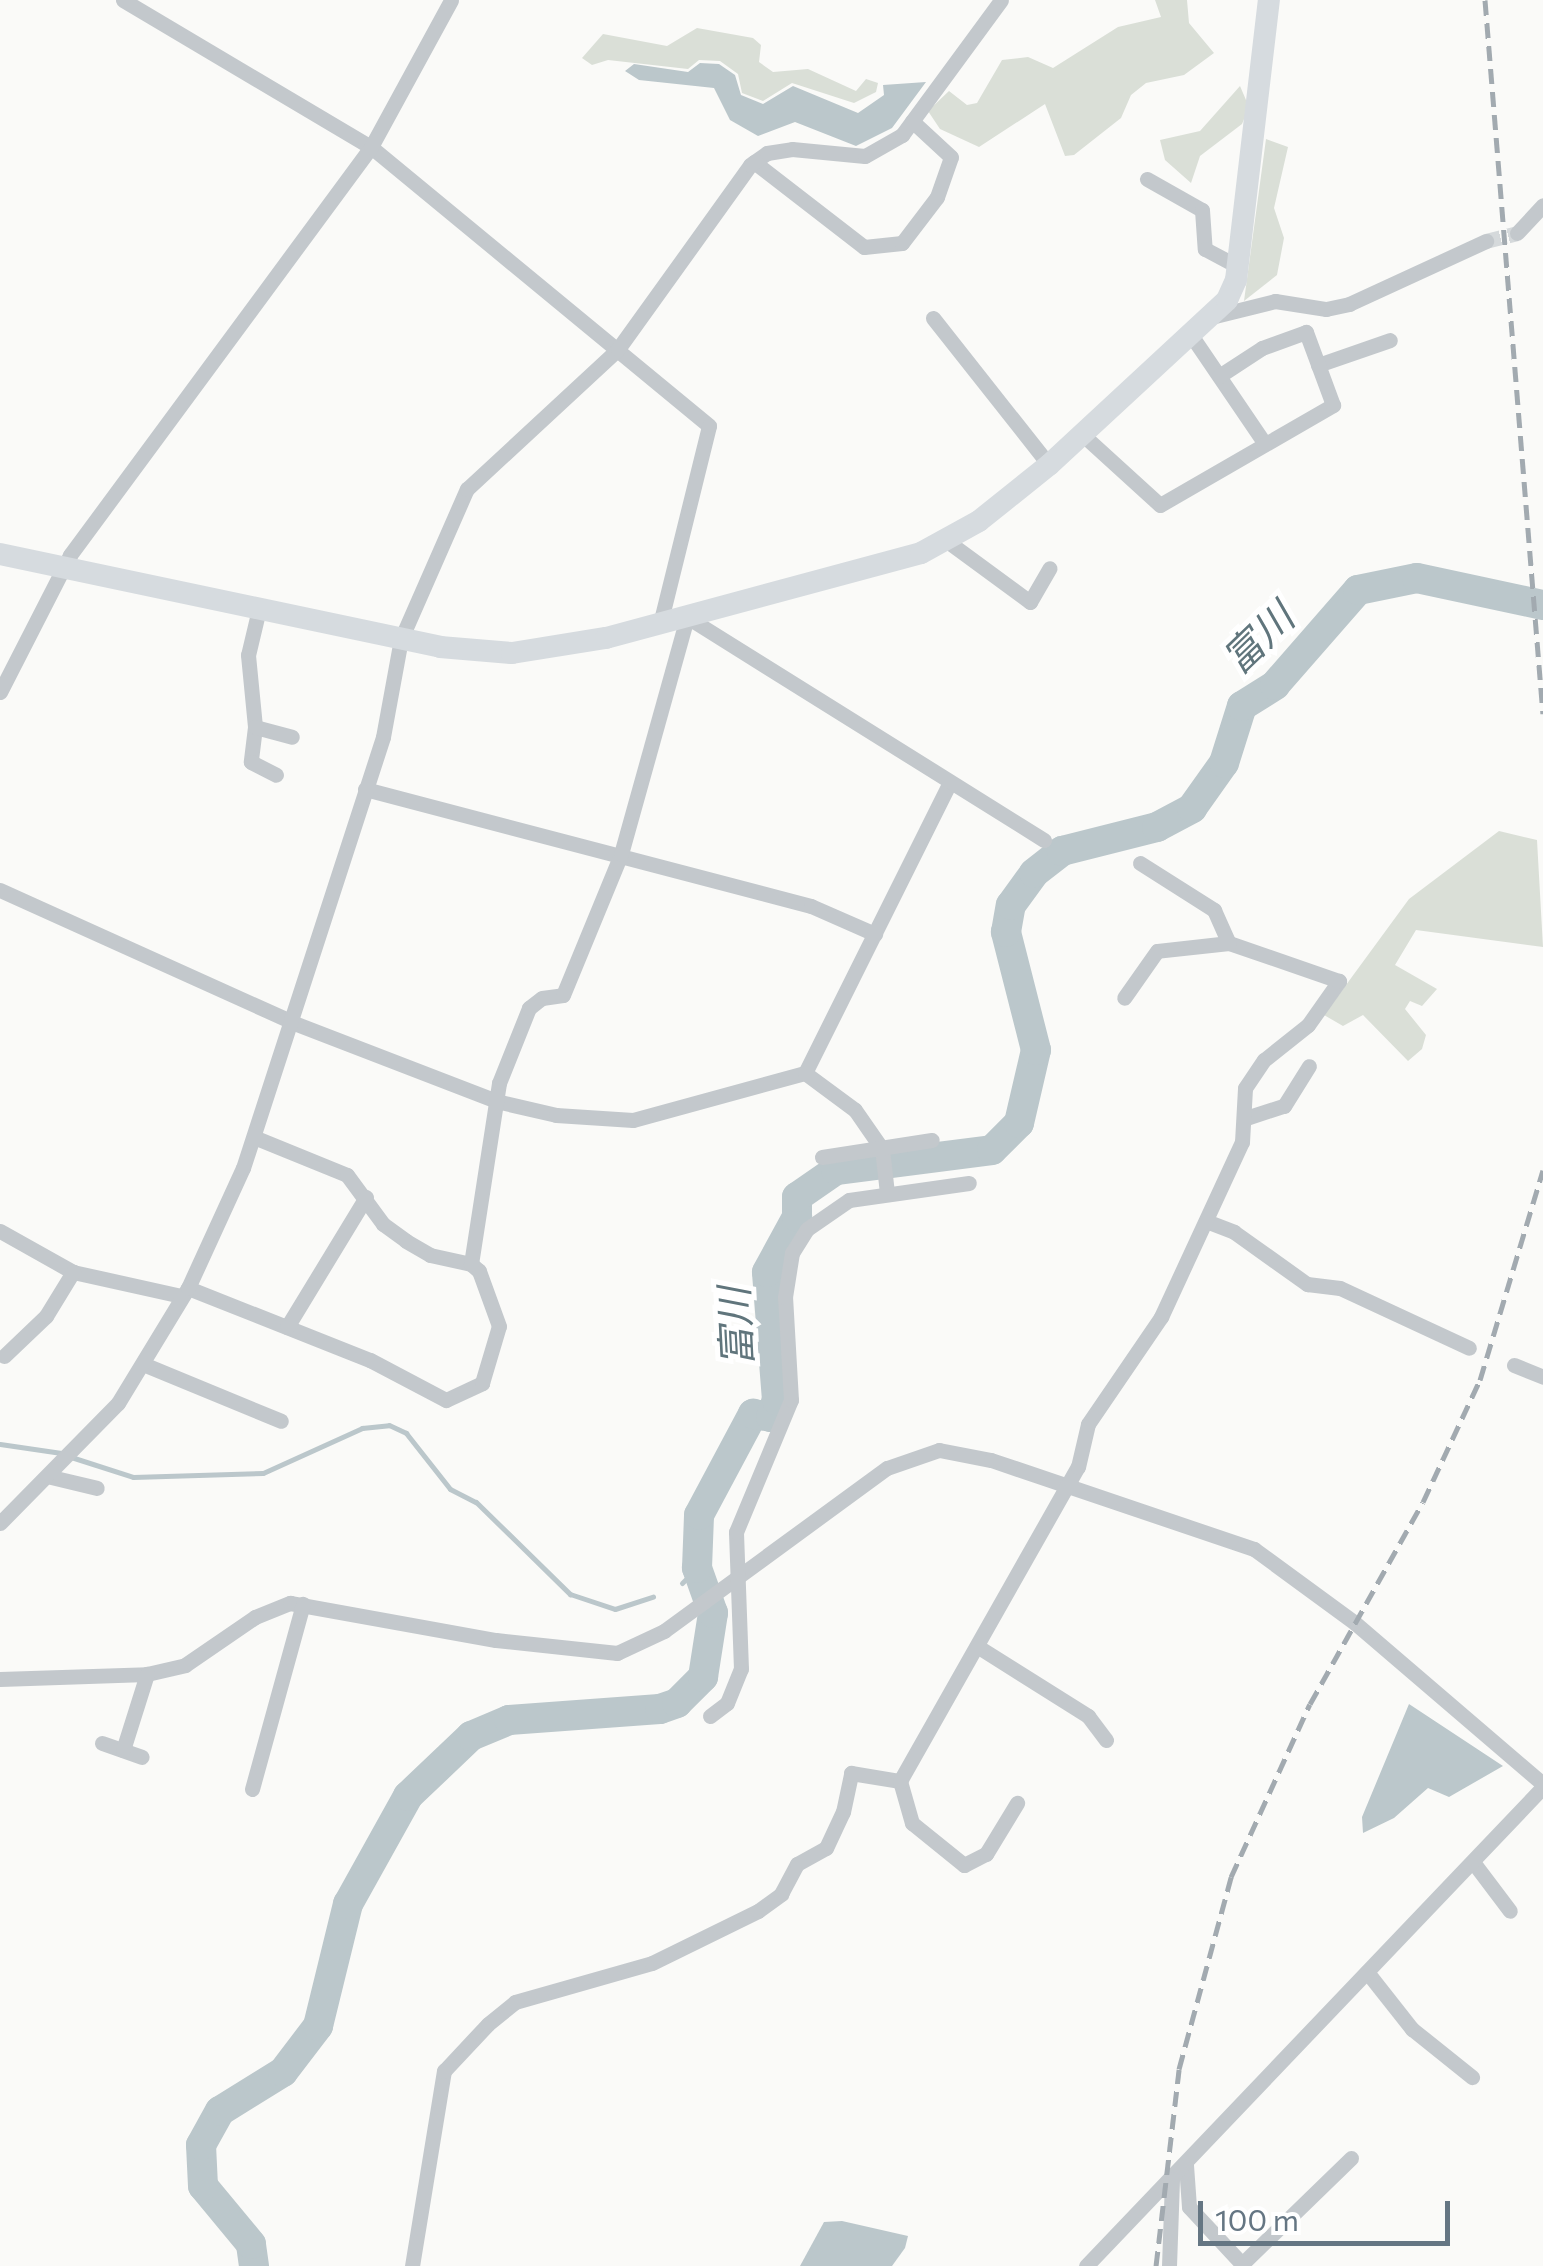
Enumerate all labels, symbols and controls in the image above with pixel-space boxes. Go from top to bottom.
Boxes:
water label: 富川 [1212,592,1302,682]
water label: 富川 [708,1286,760,1368]
scale bar [1203,2181,1456,2243]
text: 100 m [1215,2200,1299,2237]

